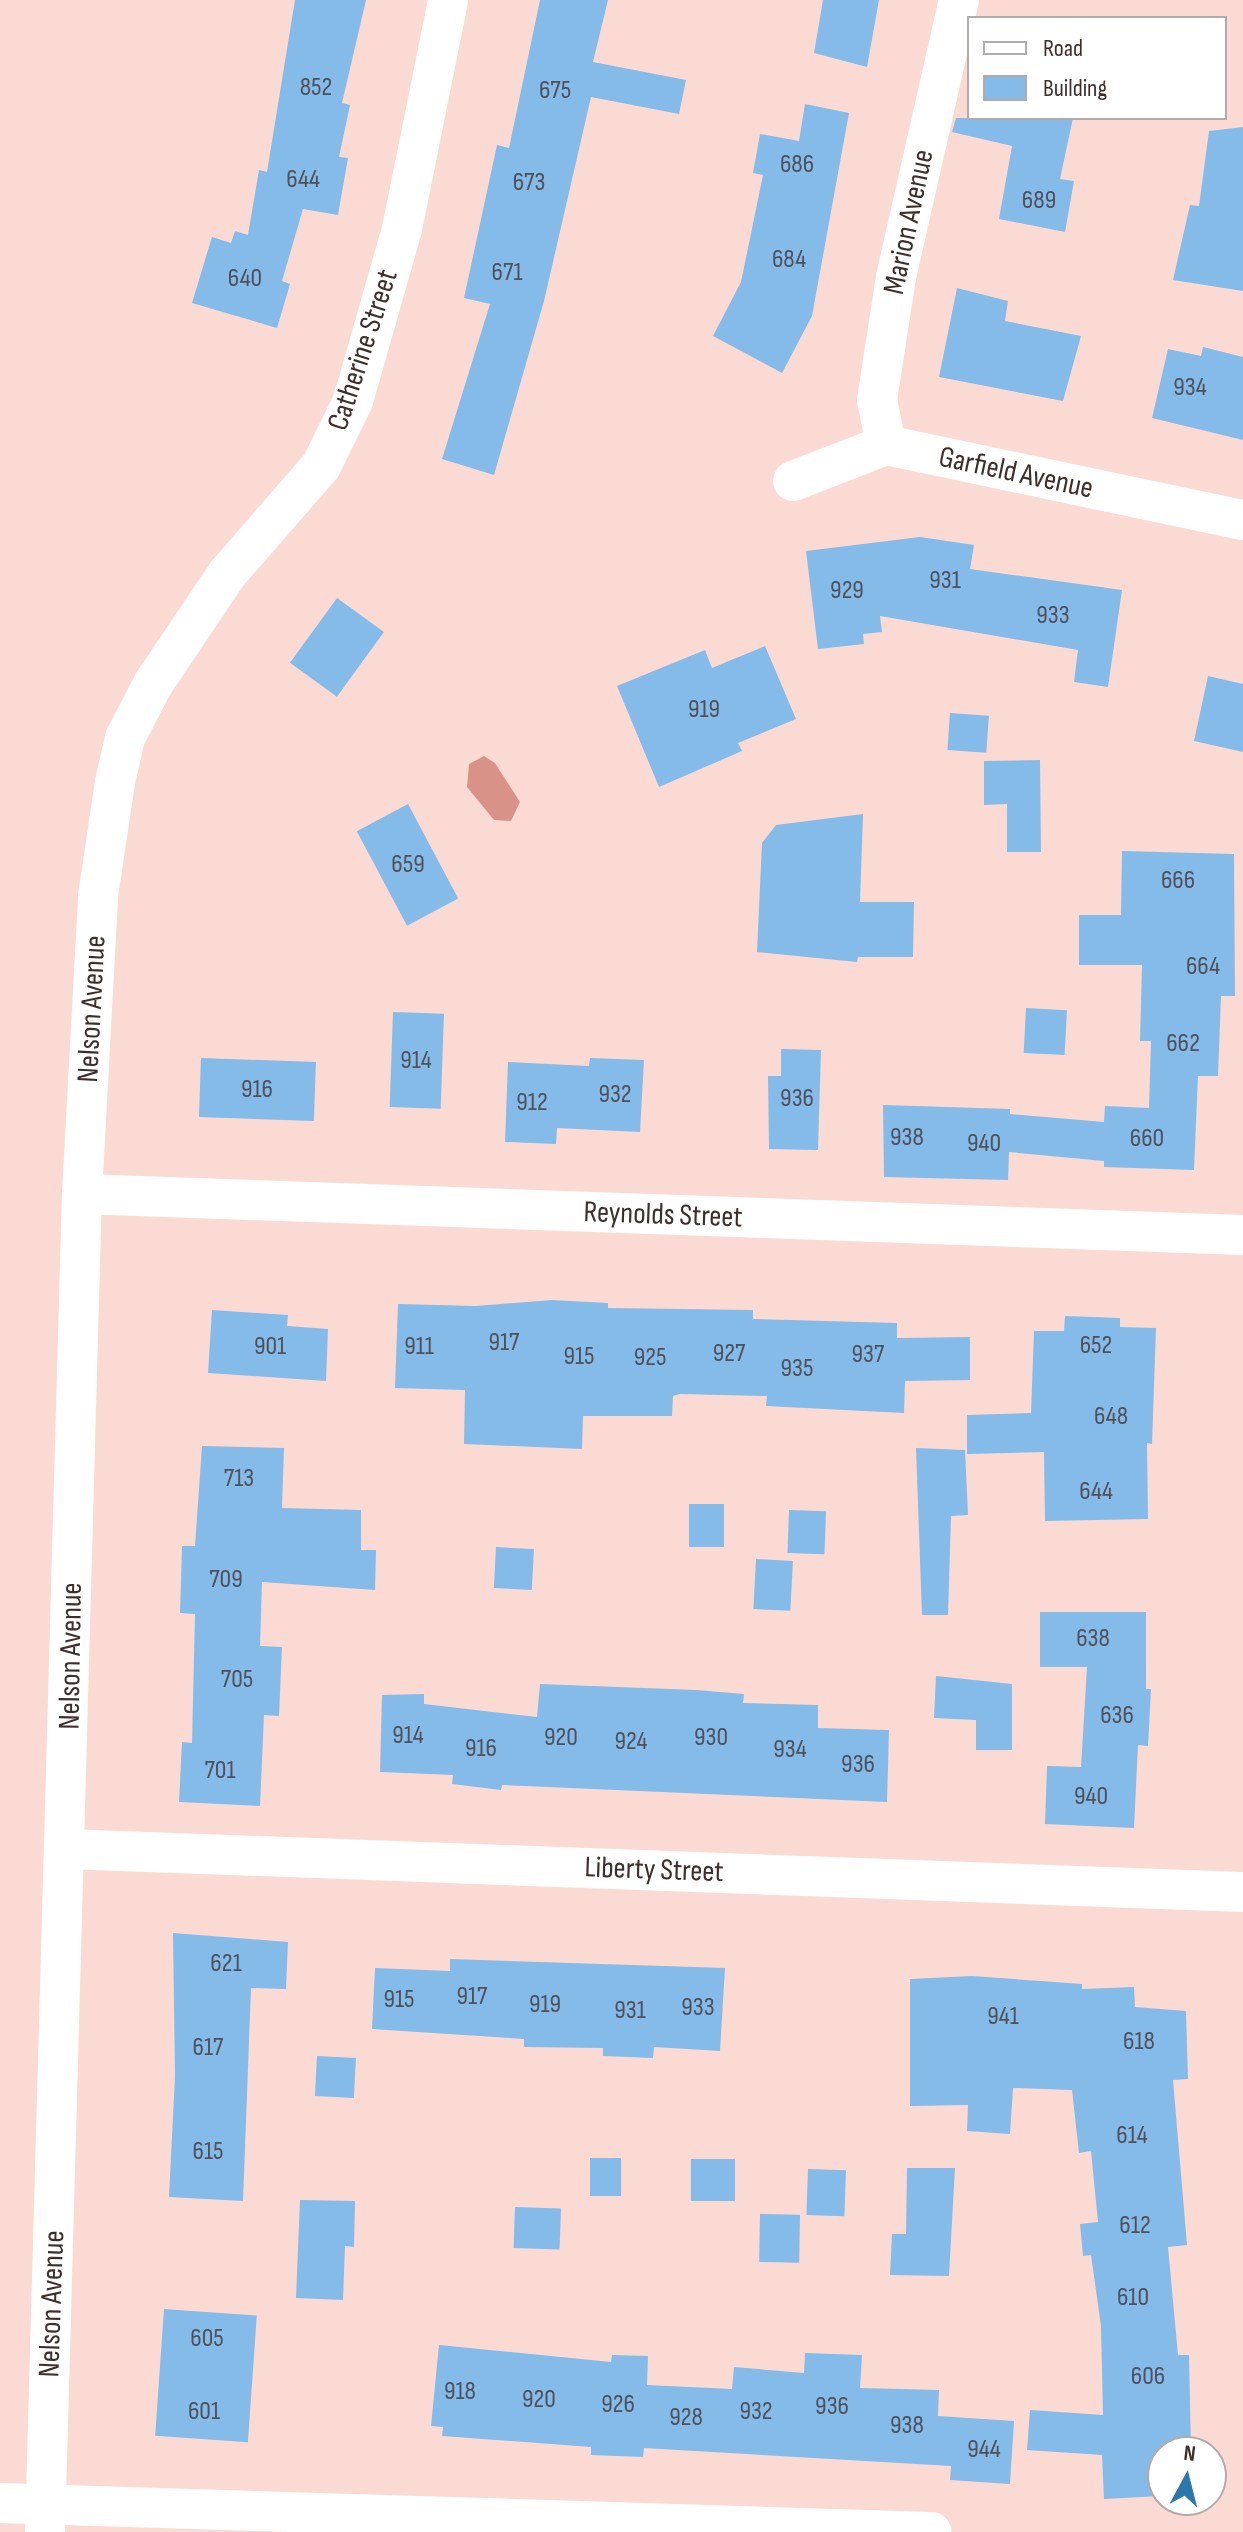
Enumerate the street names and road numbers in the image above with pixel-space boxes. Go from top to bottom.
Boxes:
street label: Marion Avenue [876,146,942,298]
street label: Catherine Street [320,265,406,435]
street label: Garfield Avenue [936,439,1096,507]
street label: Nelson Avenue [70,935,114,1083]
street label: Reynolds Street [583,1194,743,1236]
street label: Nelson Avenue [52,1582,90,1730]
street label: Liberty Street [584,1850,724,1890]
street label: Nelson Avenue [31,2230,73,2378]

